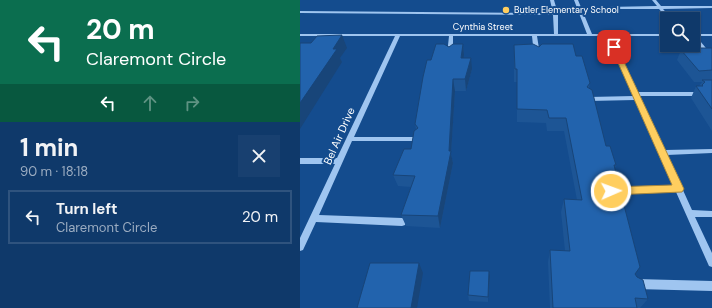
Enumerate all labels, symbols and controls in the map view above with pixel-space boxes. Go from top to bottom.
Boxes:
place label: Butler Elementary School [514,4,619,16]
marker: Butler Elementary School [501,5,511,15]
text: 20 m [86,11,155,48]
map controls [660,12,700,52]
button: search [660,12,700,52]
icon: left [20,16,72,68]
street label: Cynthia Street [453,21,514,33]
pin [597,30,631,64]
icon: arrive [603,36,625,58]
text: Claremont Circle [86,47,226,71]
icon: left [97,92,119,114]
icon: ahead [139,92,161,114]
icon: right [181,92,203,114]
street label: Bel Air Drive [320,105,358,167]
text: 1 min [20,132,78,163]
button: close [238,135,280,177]
text: 90 m · 18:18 [20,163,88,180]
position arrow [590,170,632,212]
text: Turn left [56,199,117,219]
icon: left [22,206,44,228]
text: 20 m [242,207,278,227]
text: Claremont Circle [56,219,157,236]

